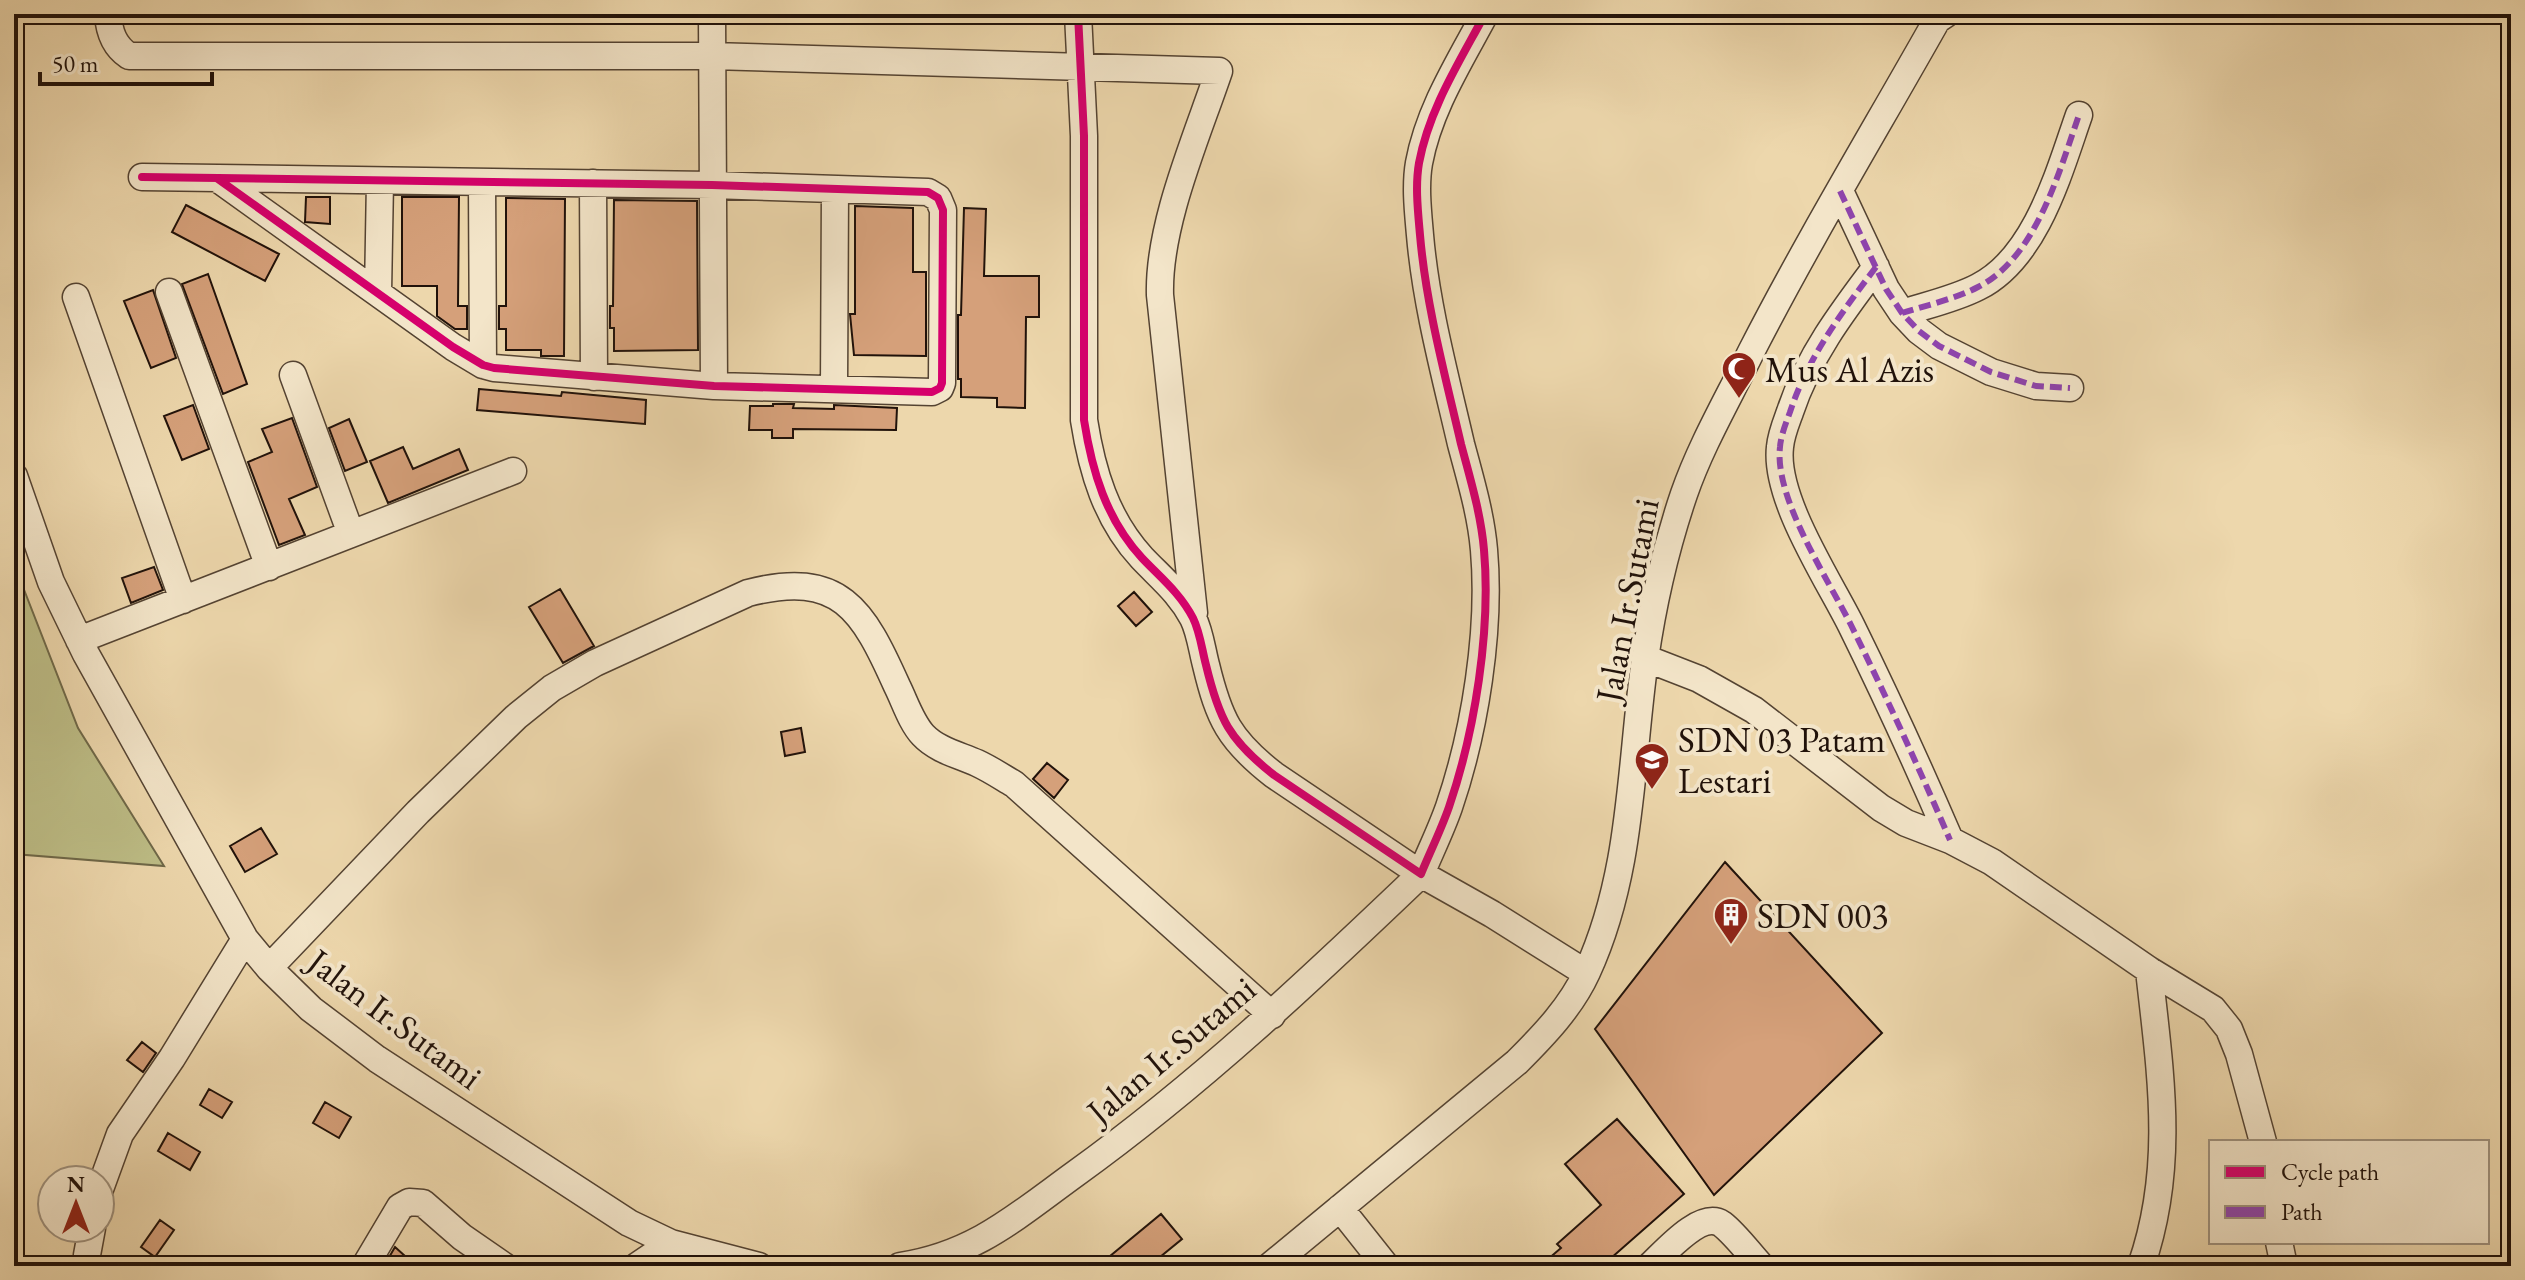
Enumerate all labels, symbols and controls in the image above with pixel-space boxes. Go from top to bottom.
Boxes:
scale bar [40,36,212,86]
text: 50 m [52,48,99,79]
place label: Mus Al Azis [1765,346,1934,393]
mosque icon: Mus Al Azis [1720,350,1758,400]
street label: Jalan Ir.Sutami [1584,494,1670,709]
place label: SDN 03 Patam Lestari [1678,716,1885,804]
school or university icon: SDN 03 Patam Lestari [1633,741,1671,791]
place label: SDN 003 [1757,892,1888,939]
building icon: SDN 003 [1712,896,1750,946]
street label: Jalan Ir.Sutami [296,936,492,1100]
street label: Jalan Ir.Sutami [1074,965,1265,1136]
legend [2209,1140,2489,1244]
text: Cycle path [2281,1156,2379,1187]
north arrow [36,1164,116,1244]
text: N [67,1170,85,1199]
text: Path [2281,1196,2323,1227]

